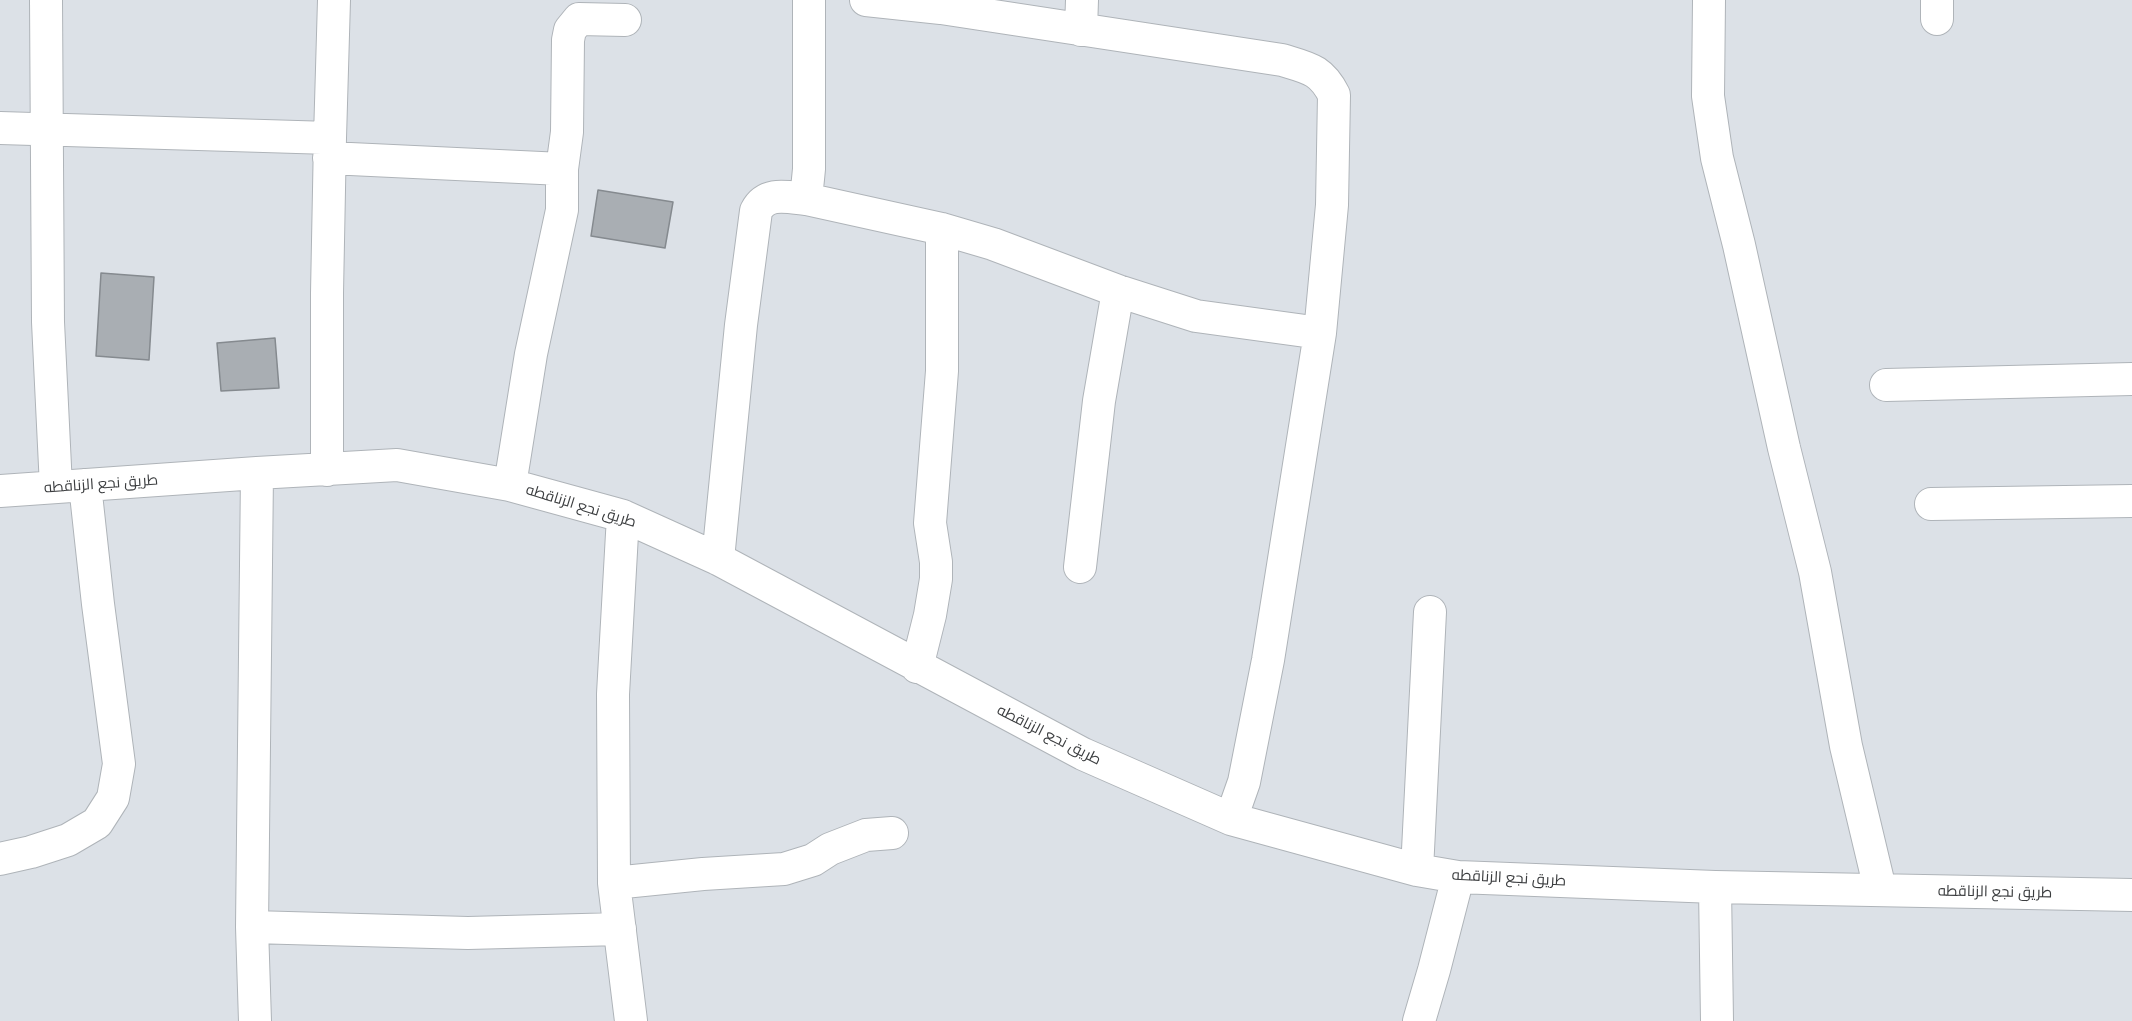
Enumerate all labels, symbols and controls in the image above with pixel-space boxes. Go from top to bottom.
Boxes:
street label: طريق نجع الزناقطه [43,471,159,497]
street label: طريق نجع الزناقطه [524,481,638,531]
street label: طريق نجع الزناقطه [994,701,1104,769]
street label: طريق نجع الزناقطه [1451,866,1567,890]
street label: طريق نجع الزناقطه [1938,882,2052,902]

